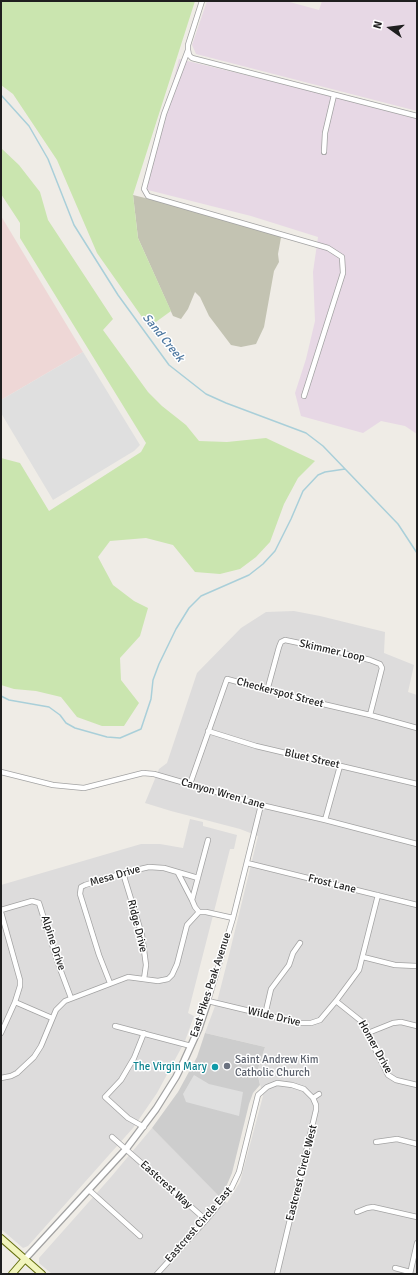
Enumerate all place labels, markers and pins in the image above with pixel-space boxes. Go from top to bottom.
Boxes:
place label: Saint Andrew Kim Catholic Church [235,1053,318,1079]
place label: The Virgin Mary [133,1060,207,1074]
marker: Saint Andrew Kim Catholic Church [222,1061,232,1071]
marker: The Virgin Mary [210,1062,220,1072]

